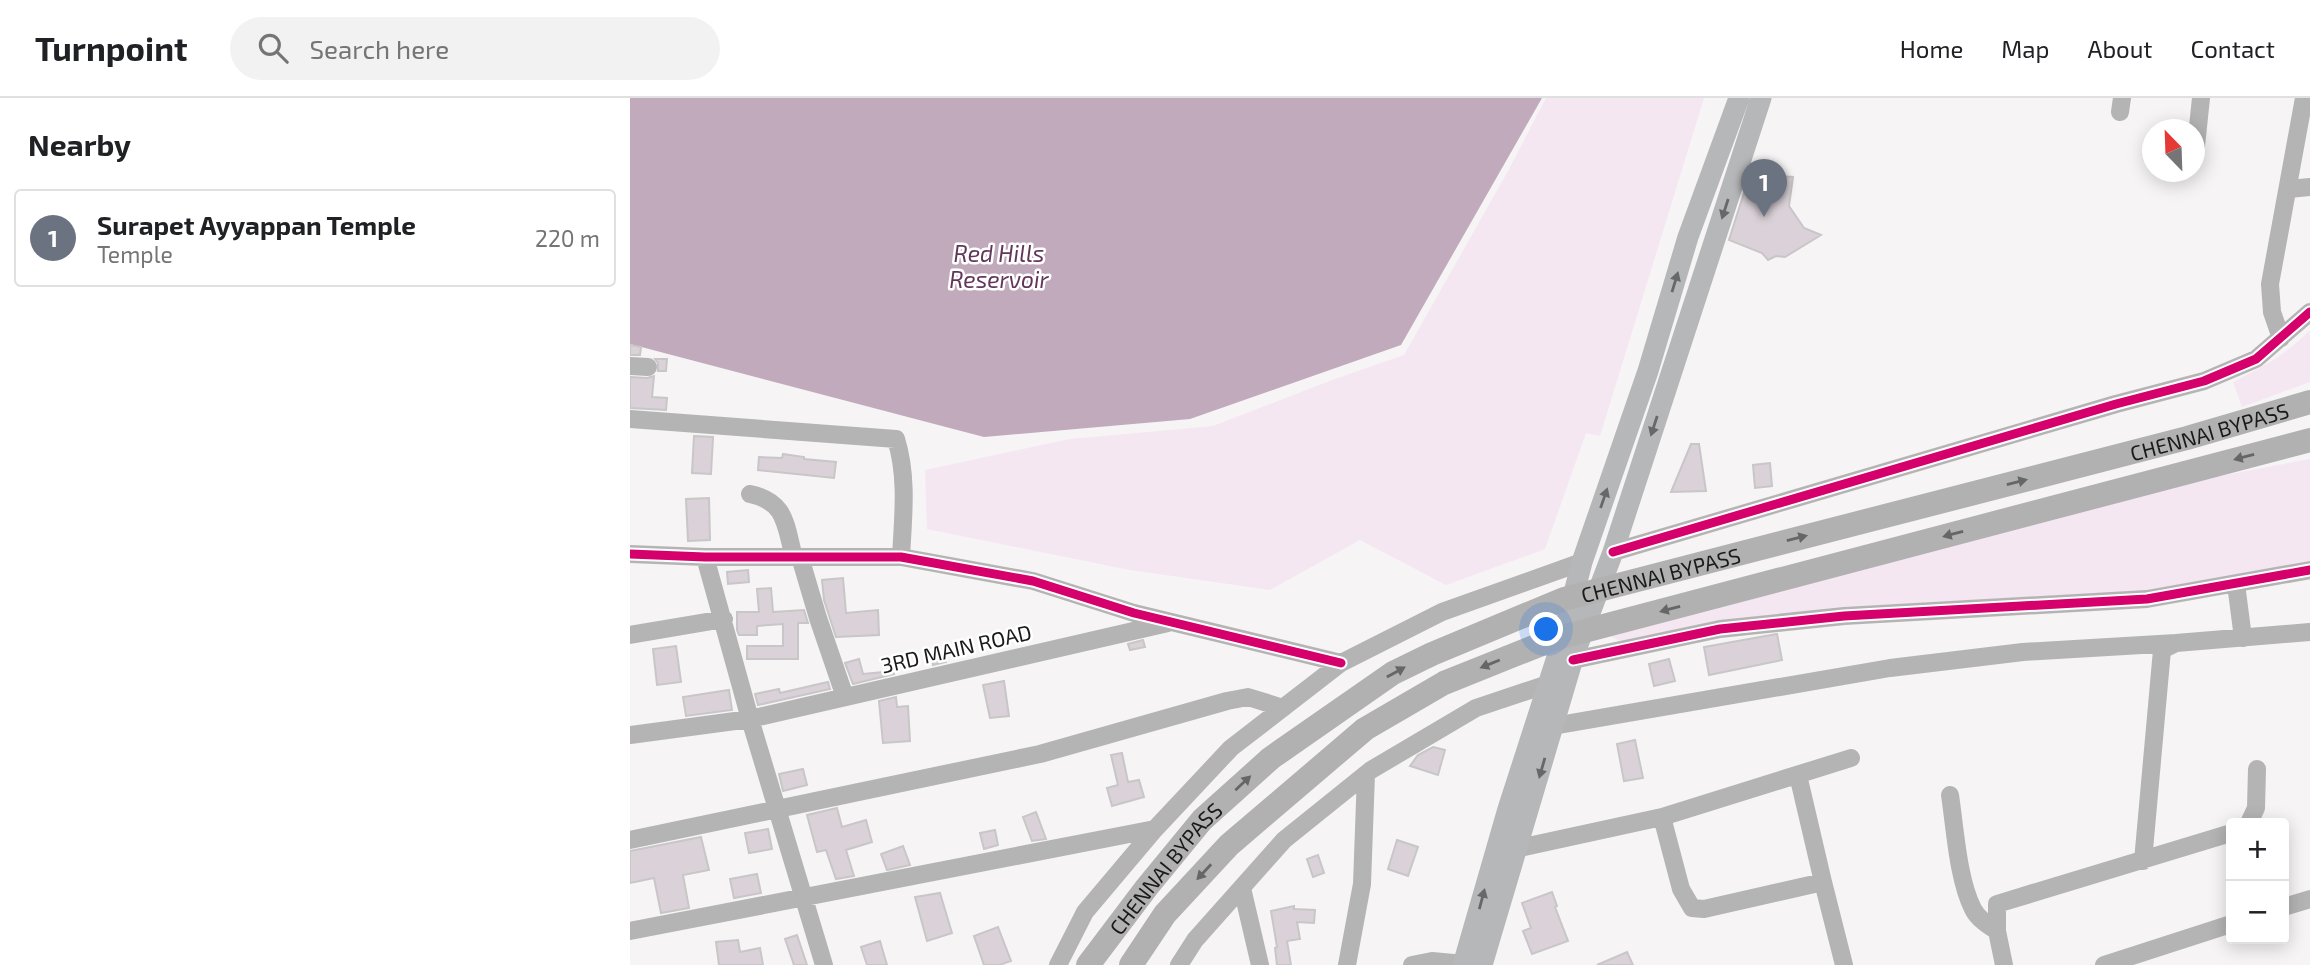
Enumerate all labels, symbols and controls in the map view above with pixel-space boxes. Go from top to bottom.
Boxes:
search box [230,17,720,80]
text: Turnpoint [35,28,188,68]
icon: search [254,29,292,67]
text: Search here [310,33,449,64]
text: Home [1900,34,1963,63]
text: Map [2001,34,2049,63]
text: About [2087,34,2153,63]
text: Contact [2191,34,2275,63]
north arrow [2142,119,2205,182]
text: Nearby [28,126,131,162]
pin: 1 [1741,159,1787,217]
one-way arrow [1719,199,1729,220]
text: Surapet Ayyappan Temple [97,209,416,240]
text: 1 [48,224,58,252]
text: 220 m [535,224,600,252]
water label: Red Hills Reservoir [949,239,1050,293]
text: Temple [97,240,173,268]
one-way arrow [1670,271,1680,292]
street label: CHENNAI BYPASS [2127,396,2291,465]
one-way arrow [1648,415,1659,436]
one-way arrow [2233,452,2255,463]
one-way arrow [2007,476,2029,487]
one-way arrow [1599,487,1610,508]
one-way arrow [1942,529,1964,540]
one-way arrow [1786,532,1808,543]
street label: CHENNAI BYPASS [1578,541,1743,607]
one-way arrow [1659,604,1681,615]
your location [1529,612,1563,646]
street label: 3RD MAIN ROAD [878,619,1034,677]
one-way arrow [1480,659,1501,670]
one-way arrow [1386,666,1406,678]
one-way arrow [1536,758,1546,779]
one-way arrow [1234,775,1252,791]
street label: CHENNAI BYPASS [1103,796,1226,939]
map controls [2226,818,2289,944]
button: + [2226,818,2289,881]
one-way arrow [1196,863,1212,881]
button: − [2226,881,2289,944]
one-way arrow [1477,888,1487,909]

